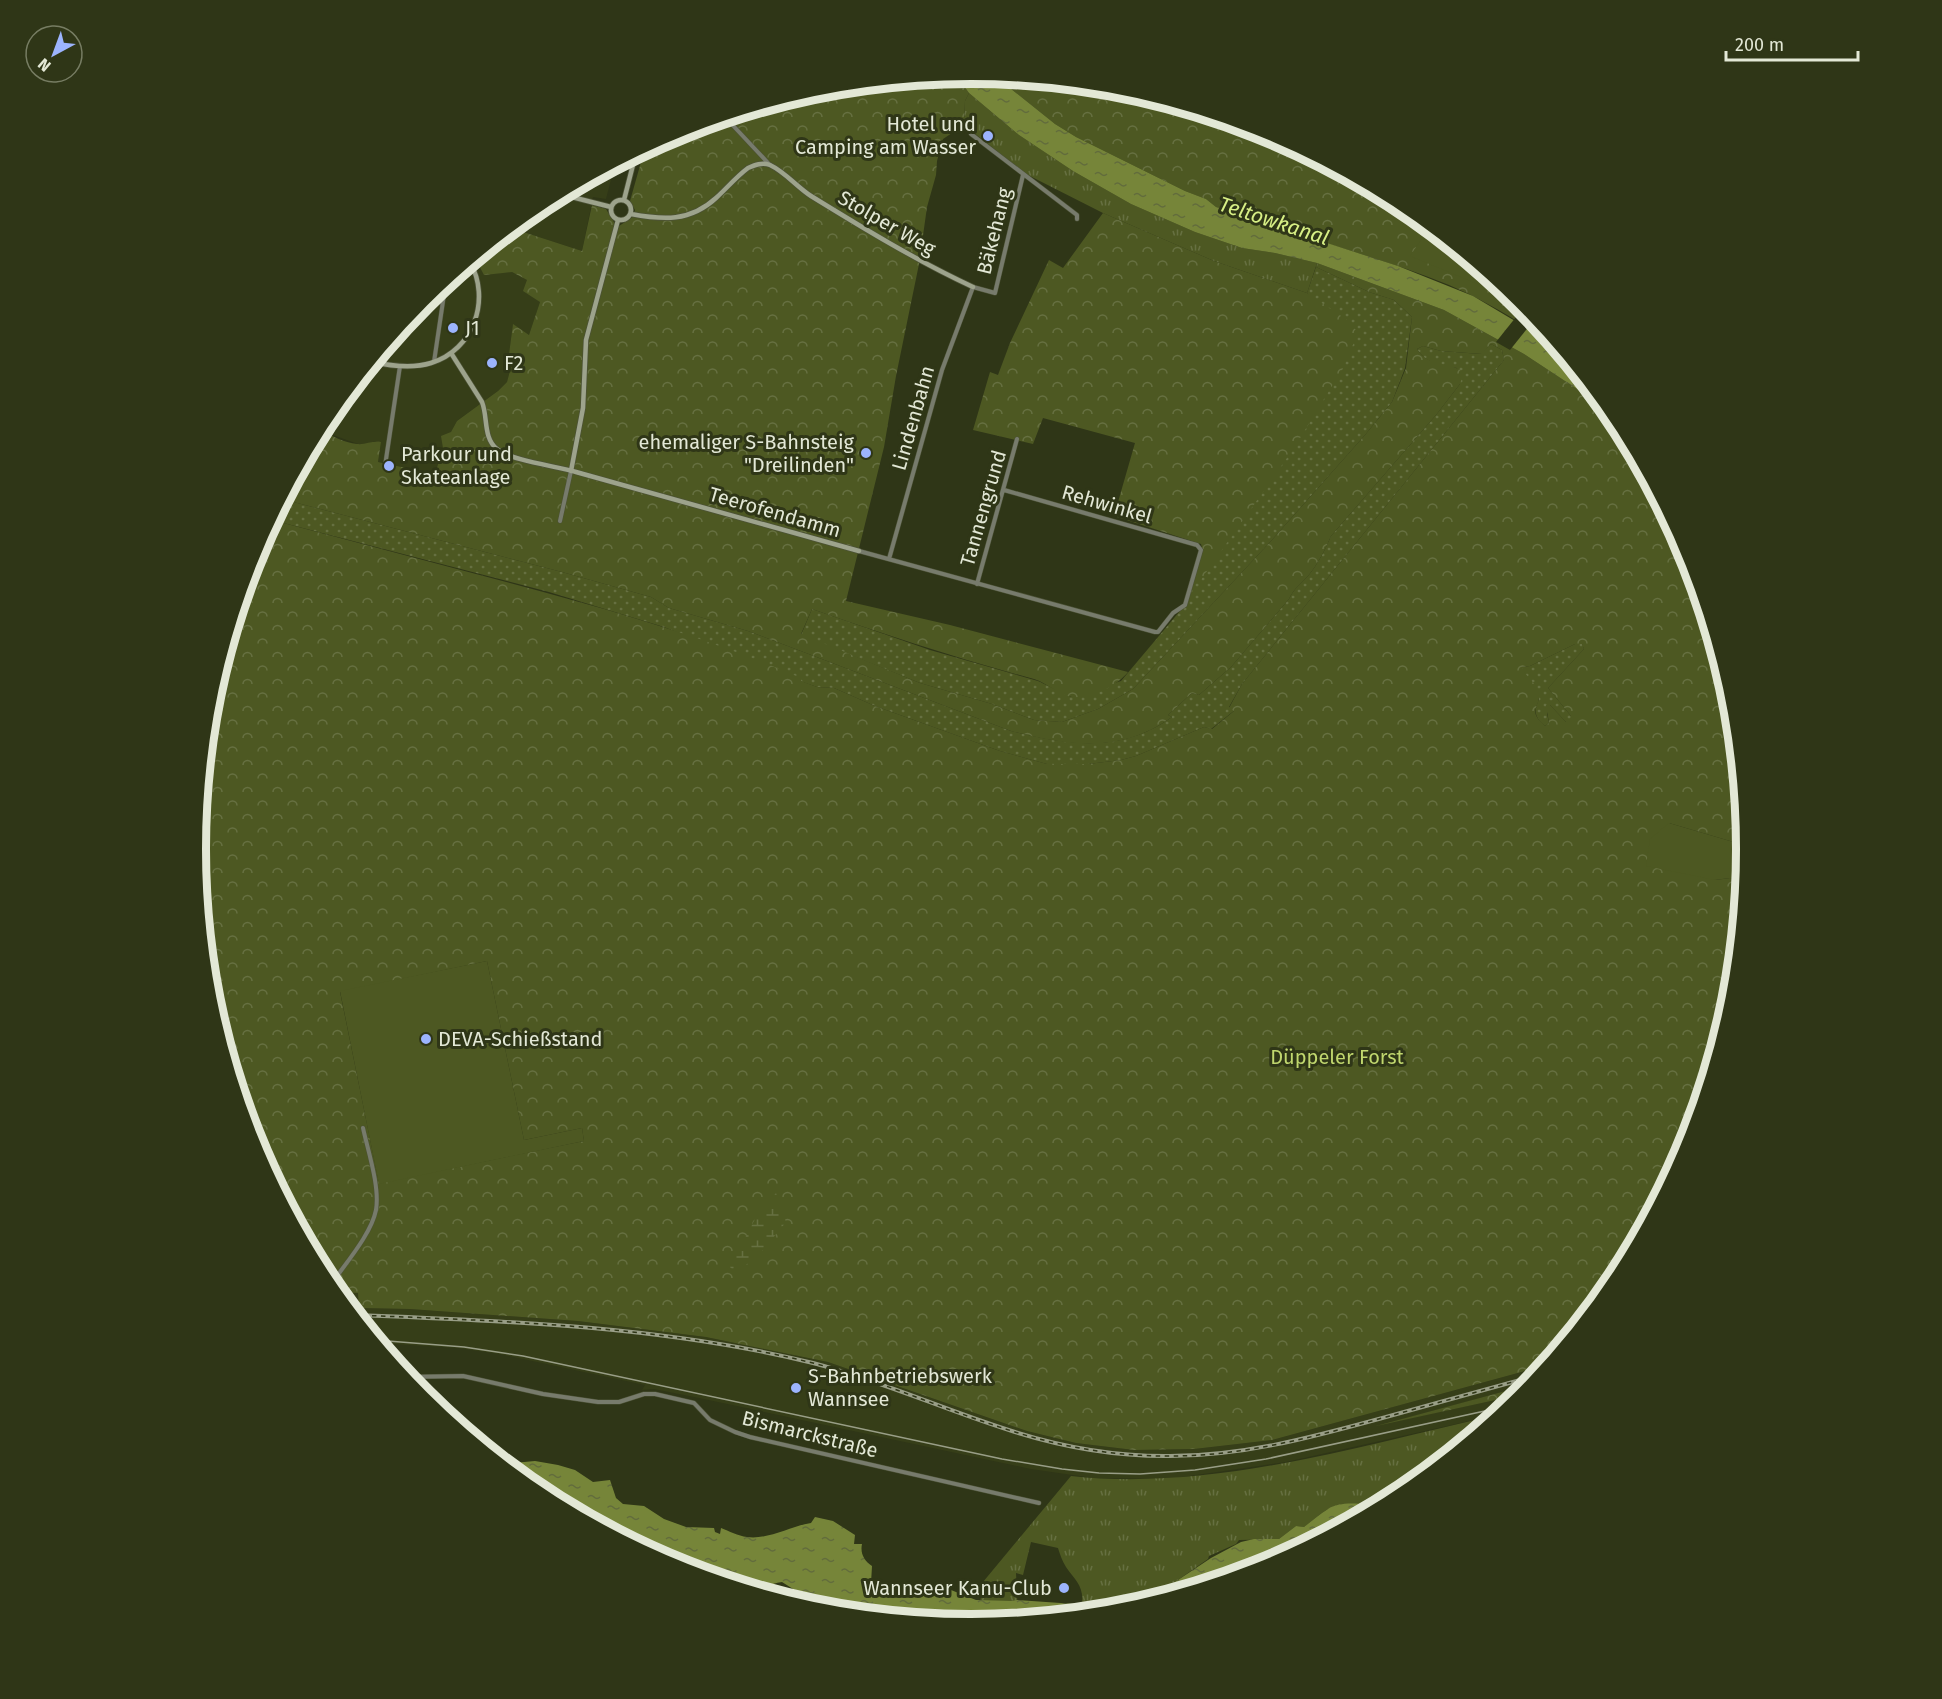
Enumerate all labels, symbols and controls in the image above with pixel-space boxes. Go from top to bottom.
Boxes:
north arrow [24,24,84,84]
scale bar [1726,24,1858,62]
text: 200 m [1735,34,1784,56]
text: N [34,54,55,76]
place label: Hotel und Camping am Wasser [795,112,976,159]
marker: Hotel und Camping am Wasser [981,129,995,143]
street label: Bäkehang [972,184,1017,277]
street label: Stolper Weg [834,185,941,261]
water label: Teltowkanal [1216,191,1332,251]
place label: J1 [465,316,480,340]
marker: J1 [446,321,460,335]
place label: F2 [504,351,524,375]
marker: F2 [485,356,499,370]
street label: Lindenbahn [887,363,939,473]
place label: ehemaliger S-Bahnsteig "Dreilinden" [639,430,855,477]
place label: Parkour und Skateanlage [401,442,512,489]
marker: ehemaliger S-Bahnsteig "Dreilinden" [859,446,873,460]
street label: Tannengrund [955,447,1011,569]
marker: Parkour und Skateanlage [382,459,396,473]
street label: Rehwinkel [1059,480,1155,528]
street label: Teerofendamm [706,482,844,542]
place label: DEVA-Schießstand [438,1027,603,1051]
marker: DEVA-Schießstand [419,1032,433,1046]
park label: Düppeler Forst [1270,1045,1405,1069]
place label: S-Bahnbetriebswerk Wannsee [808,1364,993,1411]
marker: S-Bahnbetriebswerk Wannsee [789,1381,803,1395]
street label: Bismarckstraße [740,1406,880,1462]
place label: Wannseer Kanu-Club [863,1576,1052,1600]
marker: Wannseer Kanu-Club [1057,1581,1071,1595]

